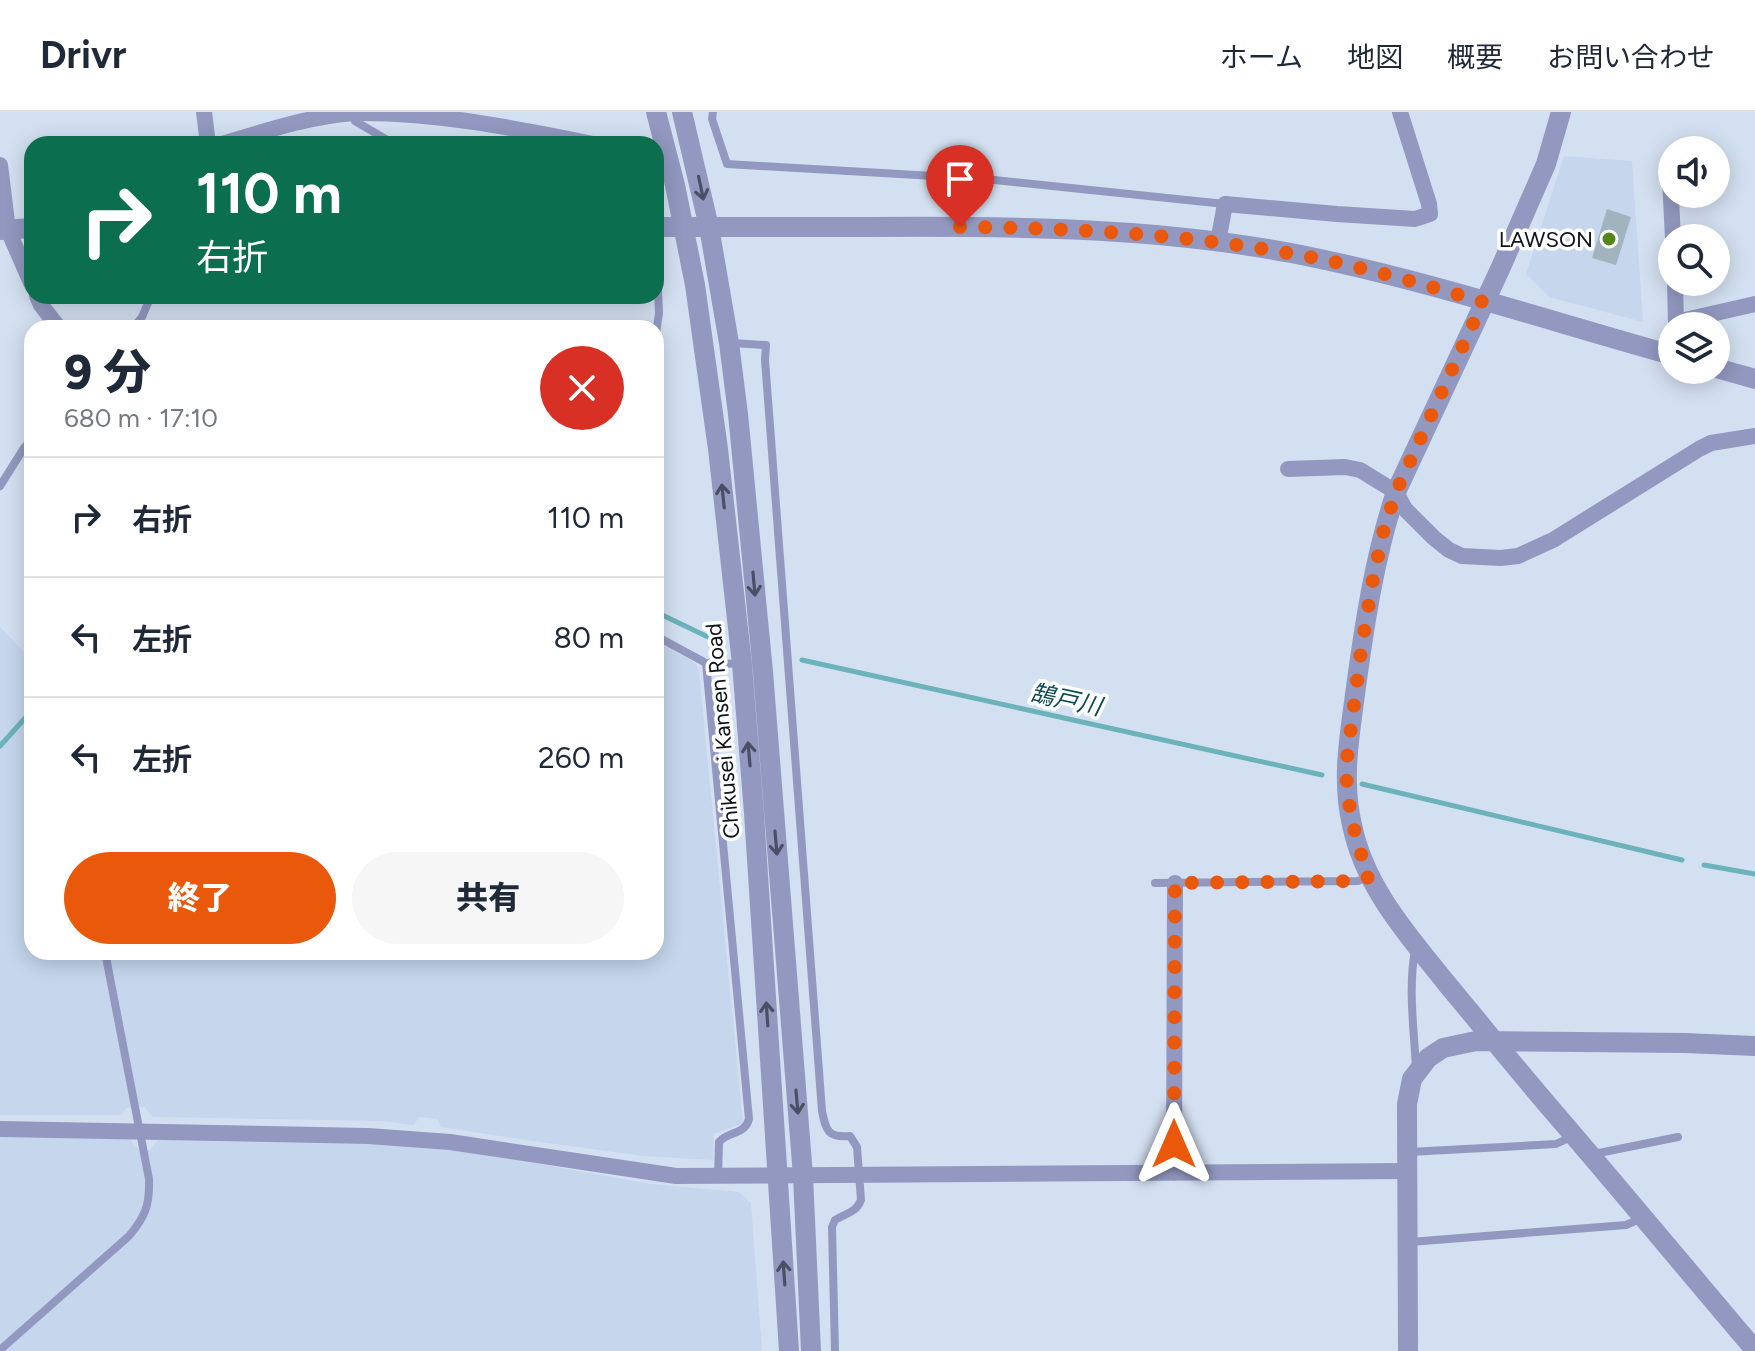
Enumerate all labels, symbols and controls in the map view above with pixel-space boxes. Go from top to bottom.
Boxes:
text: Drivr [40,32,127,78]
text: ホーム [1220,40,1303,74]
text: 地図 [1347,40,1403,74]
text: 概要 [1447,40,1503,74]
text: お問い合わせ [1547,40,1715,74]
map controls [1658,136,1730,384]
button: sound [1658,136,1730,208]
pin [926,145,994,227]
icon: arrive [938,157,982,201]
text: 110 m [196,160,342,227]
icon: right [64,168,168,272]
one-way arrow [694,174,709,200]
button: search [1658,224,1730,296]
place label: LAWSON [1499,226,1593,253]
marker: LAWSON [1600,230,1618,248]
text: 右折 [196,236,268,279]
button: layers [1658,312,1730,384]
text: 9 分 [64,343,151,401]
button: close [540,346,624,430]
text: 680 m · 17:10 [64,402,218,434]
one-way arrow [716,483,731,510]
icon: right [64,495,108,539]
text: 110 m [547,499,624,536]
text: 右折 [132,501,192,538]
one-way arrow [747,570,762,597]
icon: left [64,615,108,659]
text: 80 m [553,619,624,656]
text: 左折 [132,621,192,658]
street label: Chikusei Kansen Road [700,622,745,840]
water label: 鵠戸川 [1028,678,1107,722]
icon: left [64,735,108,779]
text: 260 m [538,739,624,776]
text: 左折 [132,741,192,778]
one-way arrow [741,741,756,768]
one-way arrow [769,829,784,856]
button: 終了 [64,852,336,944]
button: 共有 [352,852,624,944]
one-way arrow [759,1001,774,1028]
one-way arrow [790,1088,805,1115]
position arrow [1132,1102,1216,1186]
one-way arrow [777,1260,792,1287]

